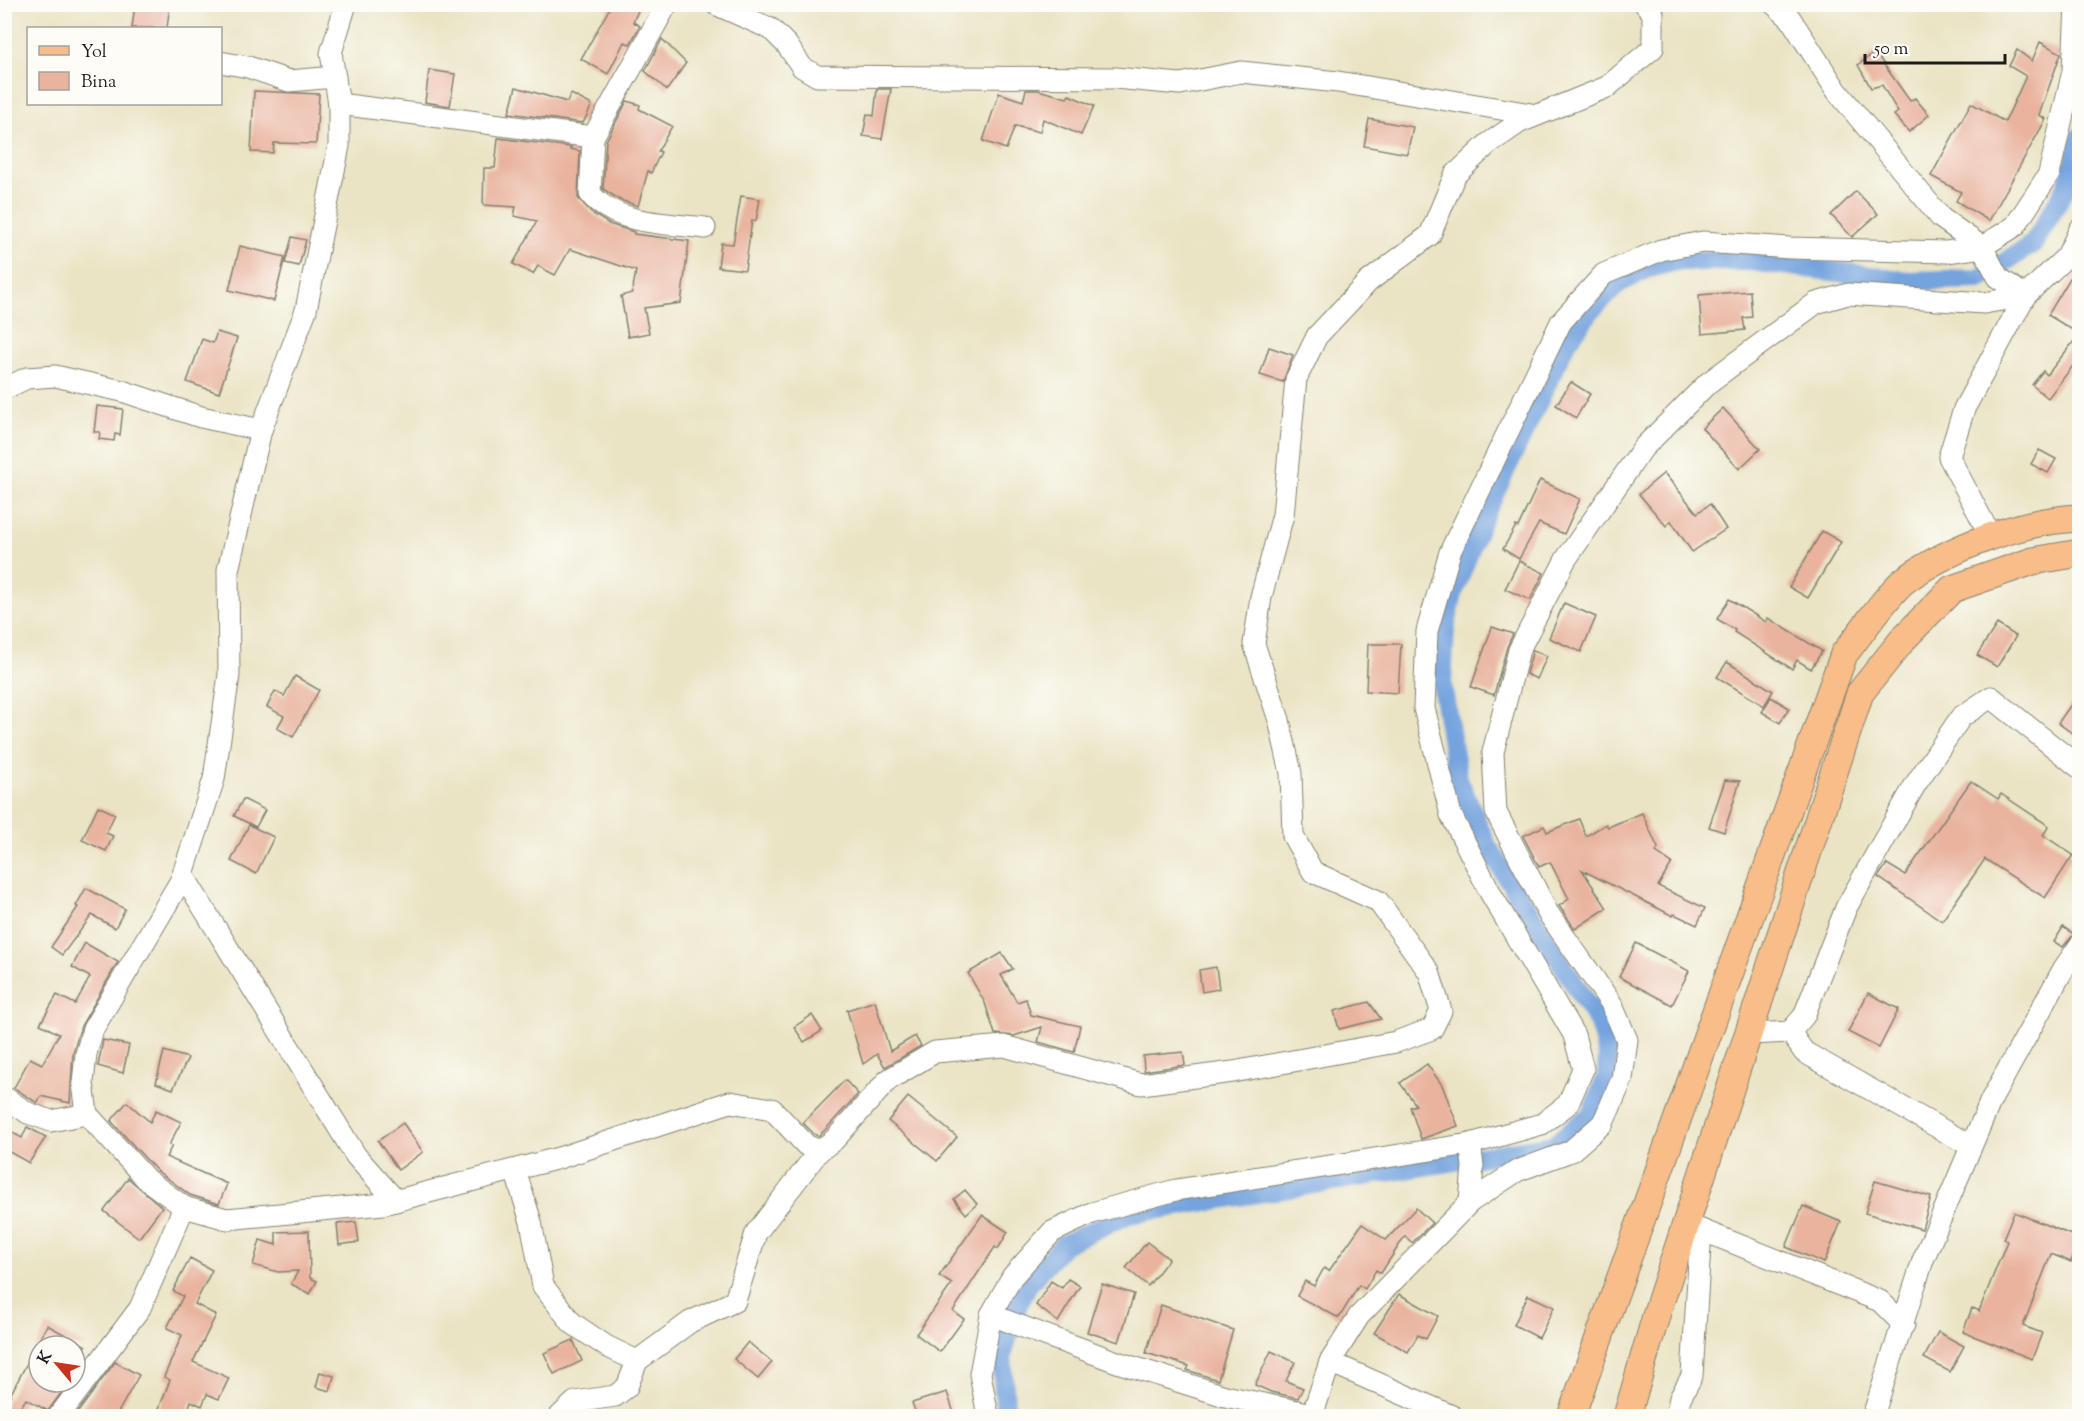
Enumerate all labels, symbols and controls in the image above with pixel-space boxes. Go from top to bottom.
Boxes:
legend [27,27,222,105]
scale bar [1865,27,2004,65]
text: 50 m [1873,37,1909,63]
text: Yol [81,40,107,66]
text: Bina [81,70,116,96]
north arrow [27,1334,87,1394]
text: K [33,1347,59,1369]

